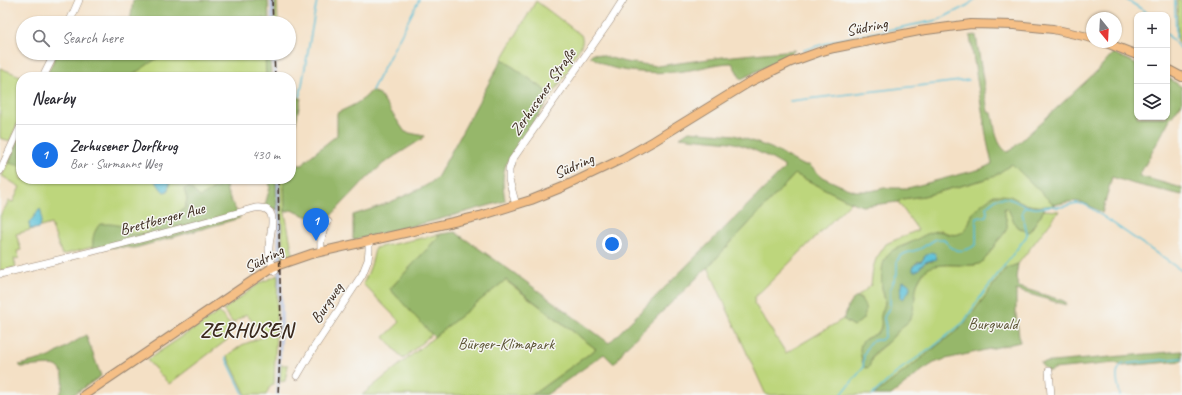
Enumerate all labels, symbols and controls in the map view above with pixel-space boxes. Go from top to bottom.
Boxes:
north arrow [1086,12,1122,48]
map controls [1134,12,1170,120]
button: + [1134,12,1170,48]
street label: Südring [845,13,891,41]
search box [16,16,296,60]
icon: search [30,27,52,49]
text: Search here [62,29,123,48]
street label: Zerhusener Straße [506,43,581,139]
button: − [1134,48,1170,84]
button: layers [1134,84,1170,120]
text: Nearby [32,88,75,109]
text: Zerhusener Dorfkrug [70,137,177,156]
text: 1 [42,147,48,163]
text: 430 m [252,147,280,163]
street label: Südring [551,148,598,184]
text: Bar · Surmanns Weg [70,156,162,172]
street label: Brettberger Aue [117,198,208,240]
pin: 1 [303,208,329,241]
your location [602,234,622,254]
street label: Südring [241,240,288,278]
street label: Burgweg [306,278,349,327]
park label: Burgwald [968,314,1020,334]
district label: ZERHUSEN [200,318,296,343]
park label: Bürger-Klimapark [458,334,555,354]

